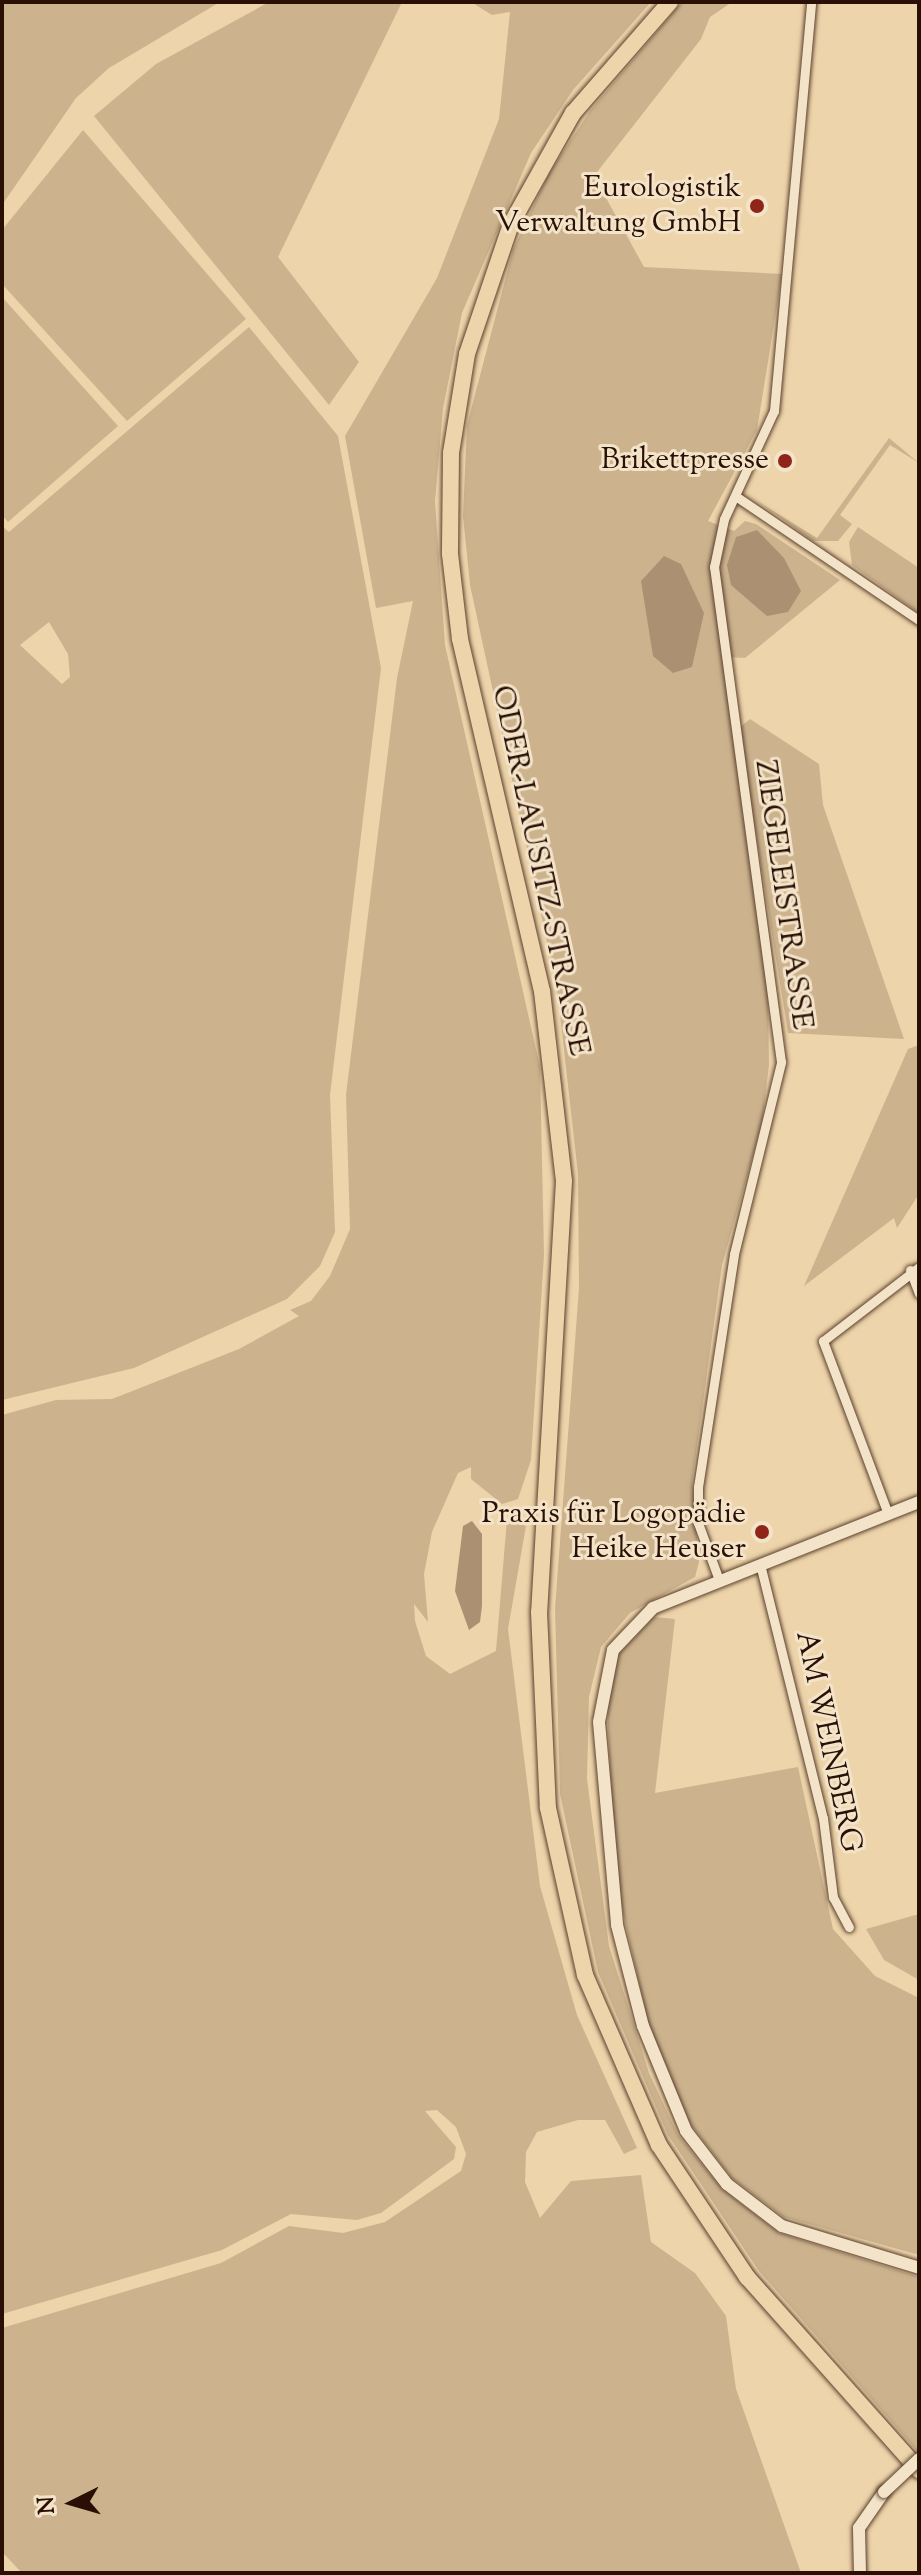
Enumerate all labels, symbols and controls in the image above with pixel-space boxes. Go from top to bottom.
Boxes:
place label: Eurologistik Verwaltung GmbH [495,171,741,242]
marker: Eurologistik Verwaltung GmbH [748,197,766,215]
place label: Brikettpresse [601,443,769,479]
marker: Brikettpresse [776,452,794,470]
street label: ODER-LAUSITZ-STRASSE [482,683,596,1059]
street label: ZIEGELEISTRASSE [745,758,819,1032]
place label: Praxis für Logopädie Heike Heuser [482,1497,746,1568]
marker: Praxis für Logopädie Heike Heuser [753,1523,771,1541]
street label: AM WEINBERG [786,1628,868,1856]
north arrow [32,2463,112,2543]
text: N [31,2495,65,2515]

